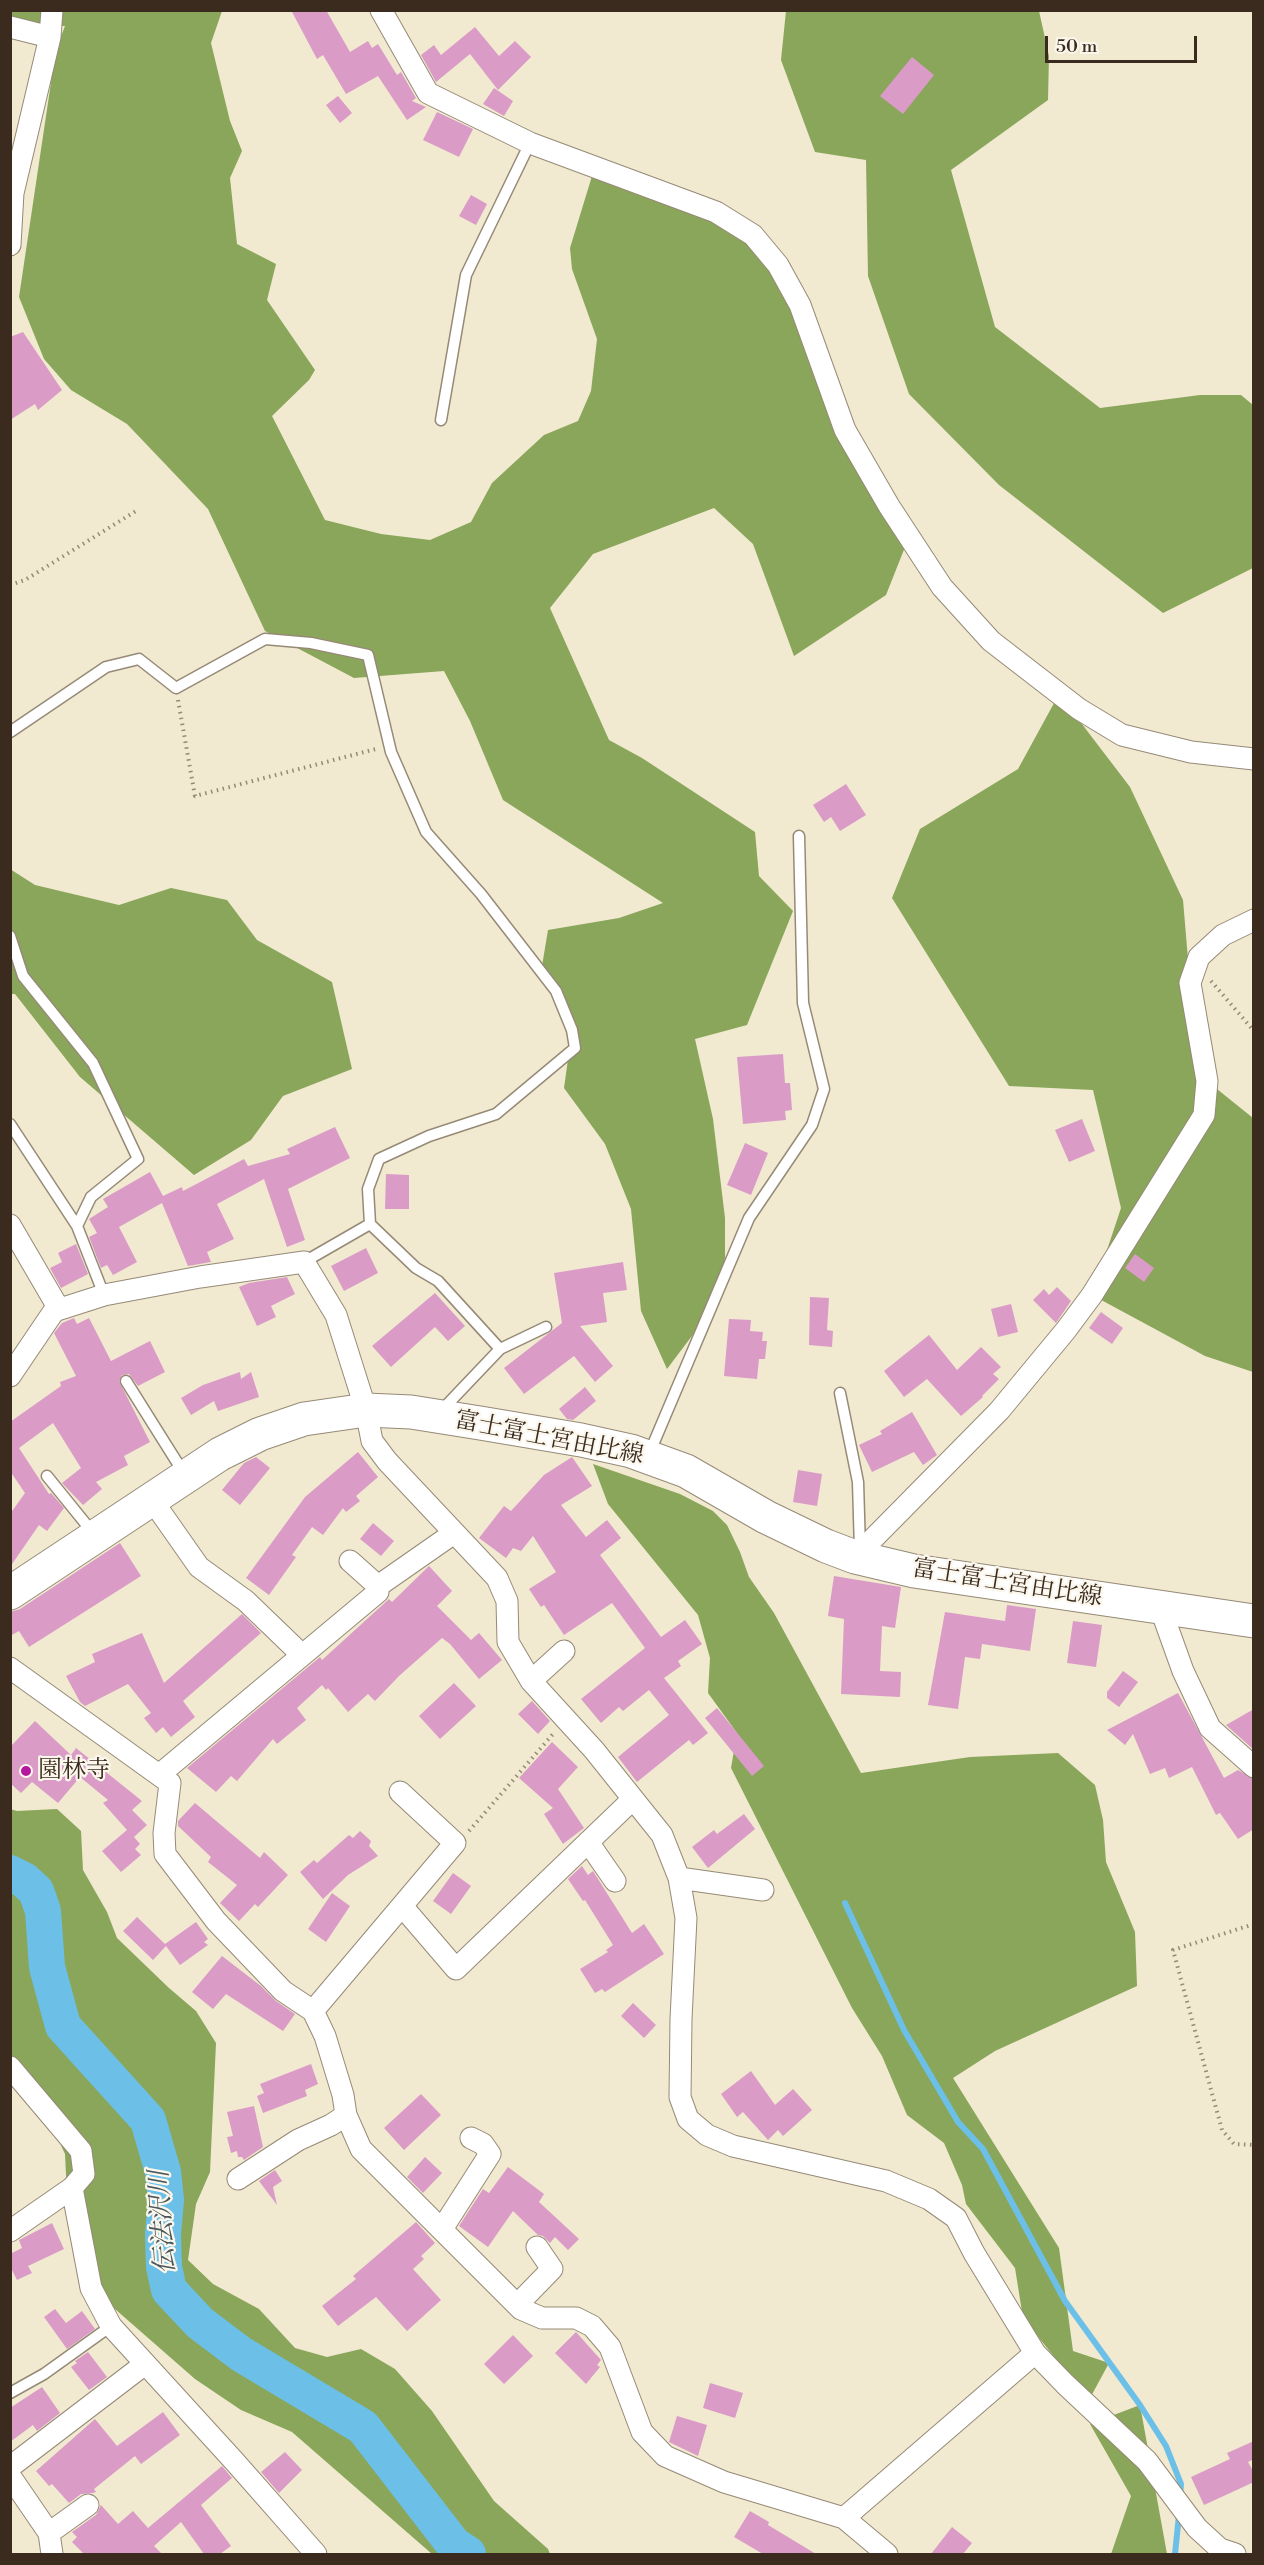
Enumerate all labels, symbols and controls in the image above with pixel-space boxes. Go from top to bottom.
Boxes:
scale bar [1048,24,1200,62]
text: 50 m [1056,35,1097,58]
street label: 富士富士宮由比線 [452,1407,646,1471]
street label: 富士富士宮由比線 [910,1555,1104,1613]
place label: 園林寺 [38,1757,110,1785]
marker: 園林寺 [19,1764,33,1778]
water label: 伝法沢川 [145,2169,183,2275]

